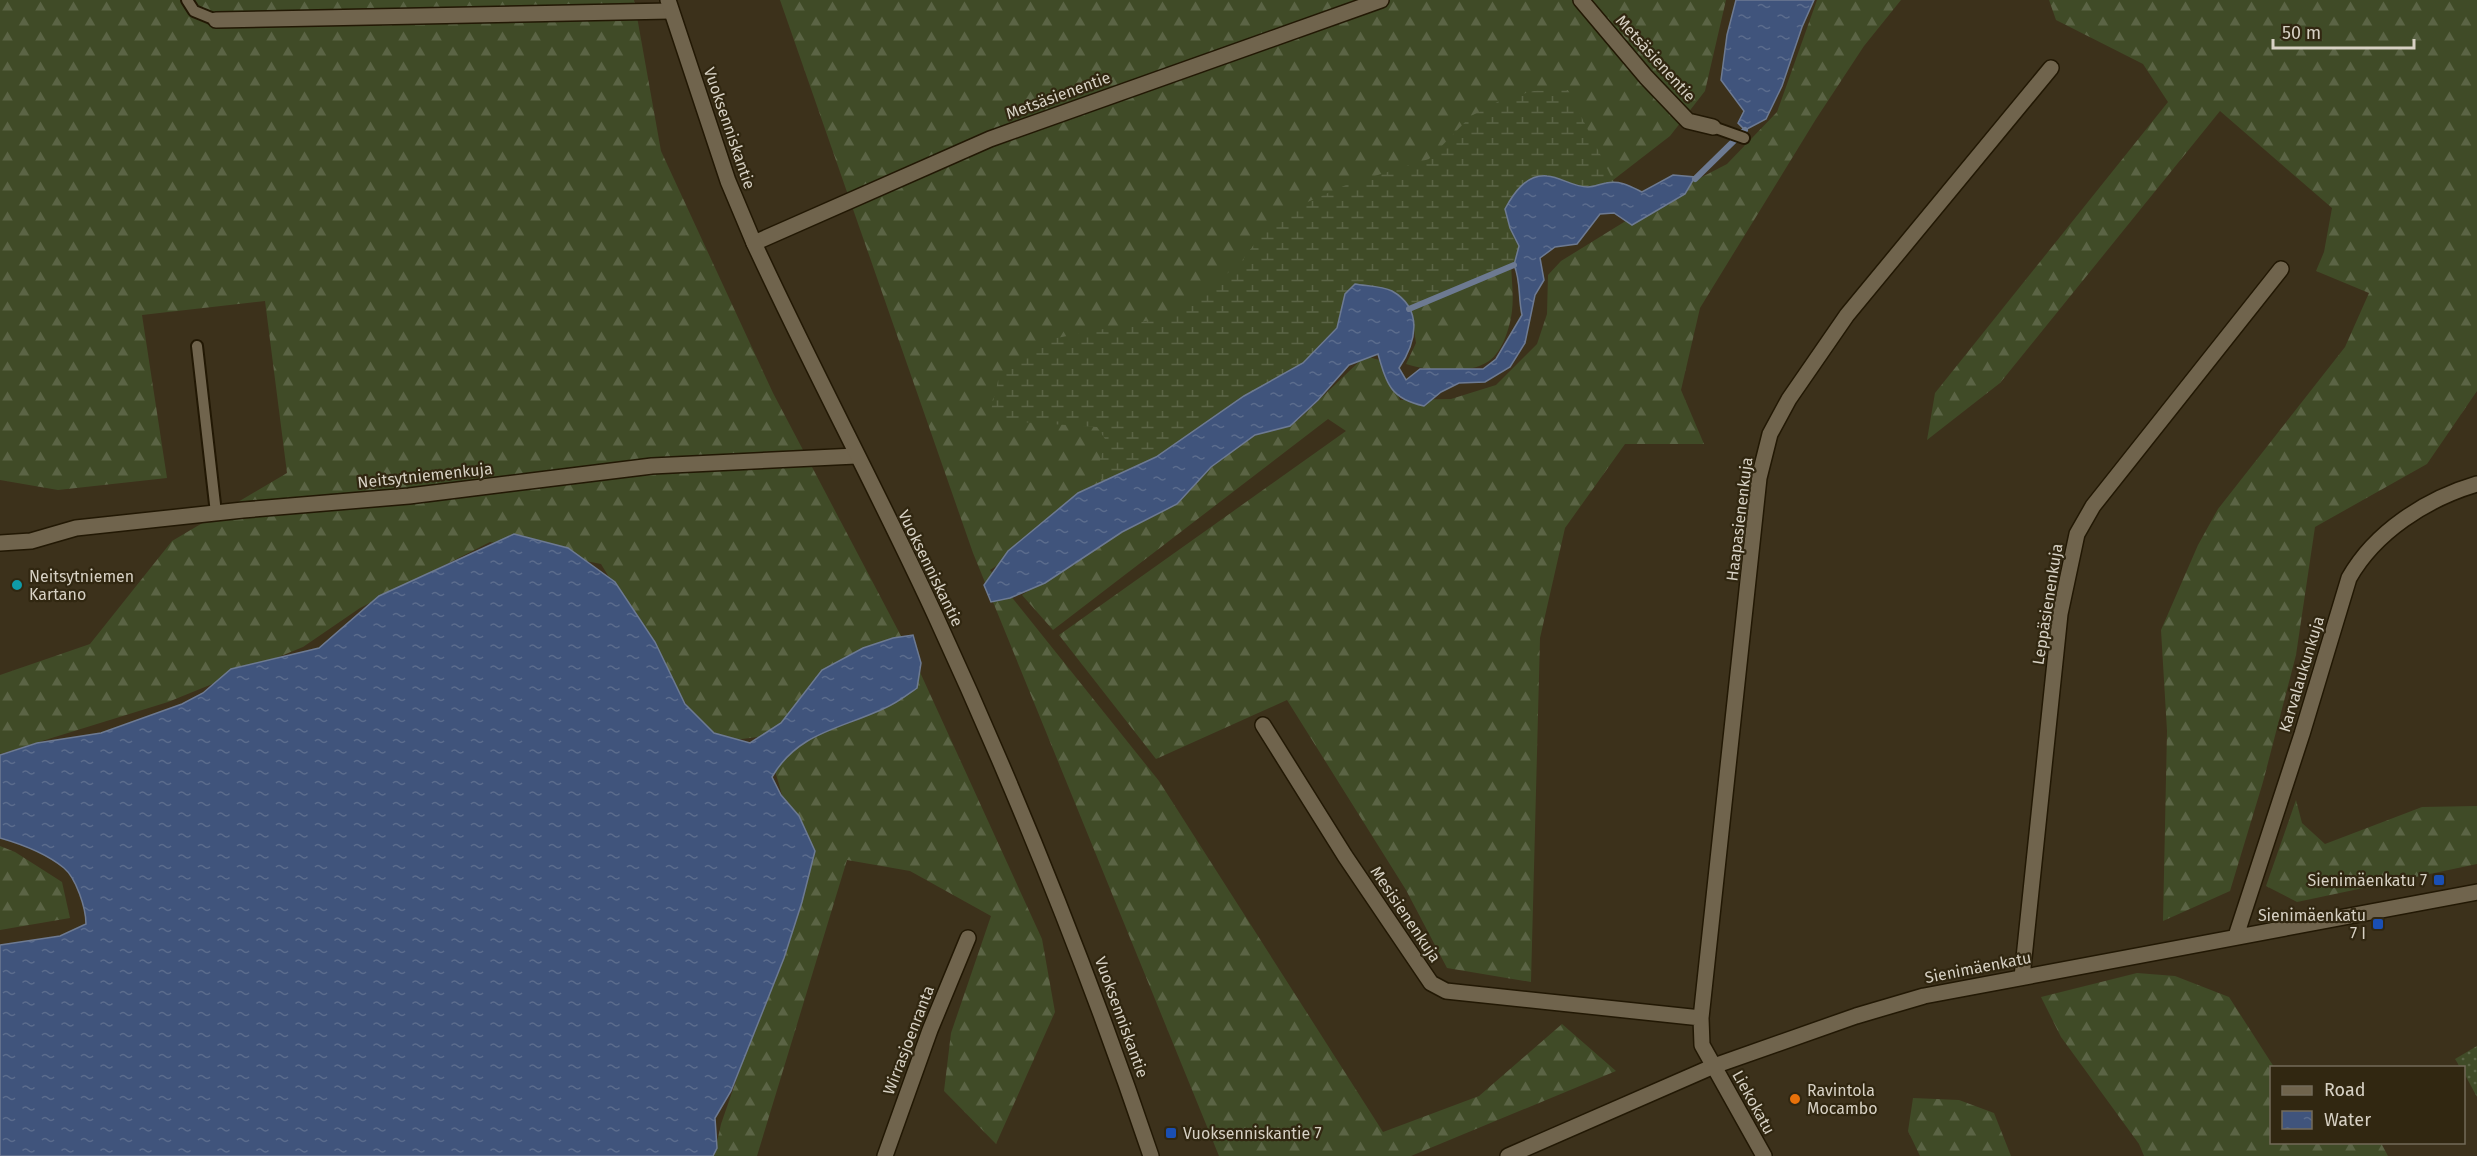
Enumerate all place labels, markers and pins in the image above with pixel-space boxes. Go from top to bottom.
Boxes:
place label: Neitsytniemen Kartano [29,567,134,604]
marker: Neitsytniemen Kartano [10,578,24,592]
place label: Sienimäenkatu 7 [2308,871,2427,890]
marker: Sienimäenkatu 7 [2432,873,2446,887]
place label: Sienimäenkatu 7 I [2258,906,2366,943]
marker: Sienimäenkatu 7 I [2371,917,2385,931]
place label: Ravintola Mocambo [1807,1081,1878,1118]
marker: Ravintola Mocambo [1788,1092,1802,1106]
place label: Vuoksenniskantie 7 [1183,1124,1322,1143]
marker: Vuoksenniskantie 7 [1164,1126,1178,1140]

